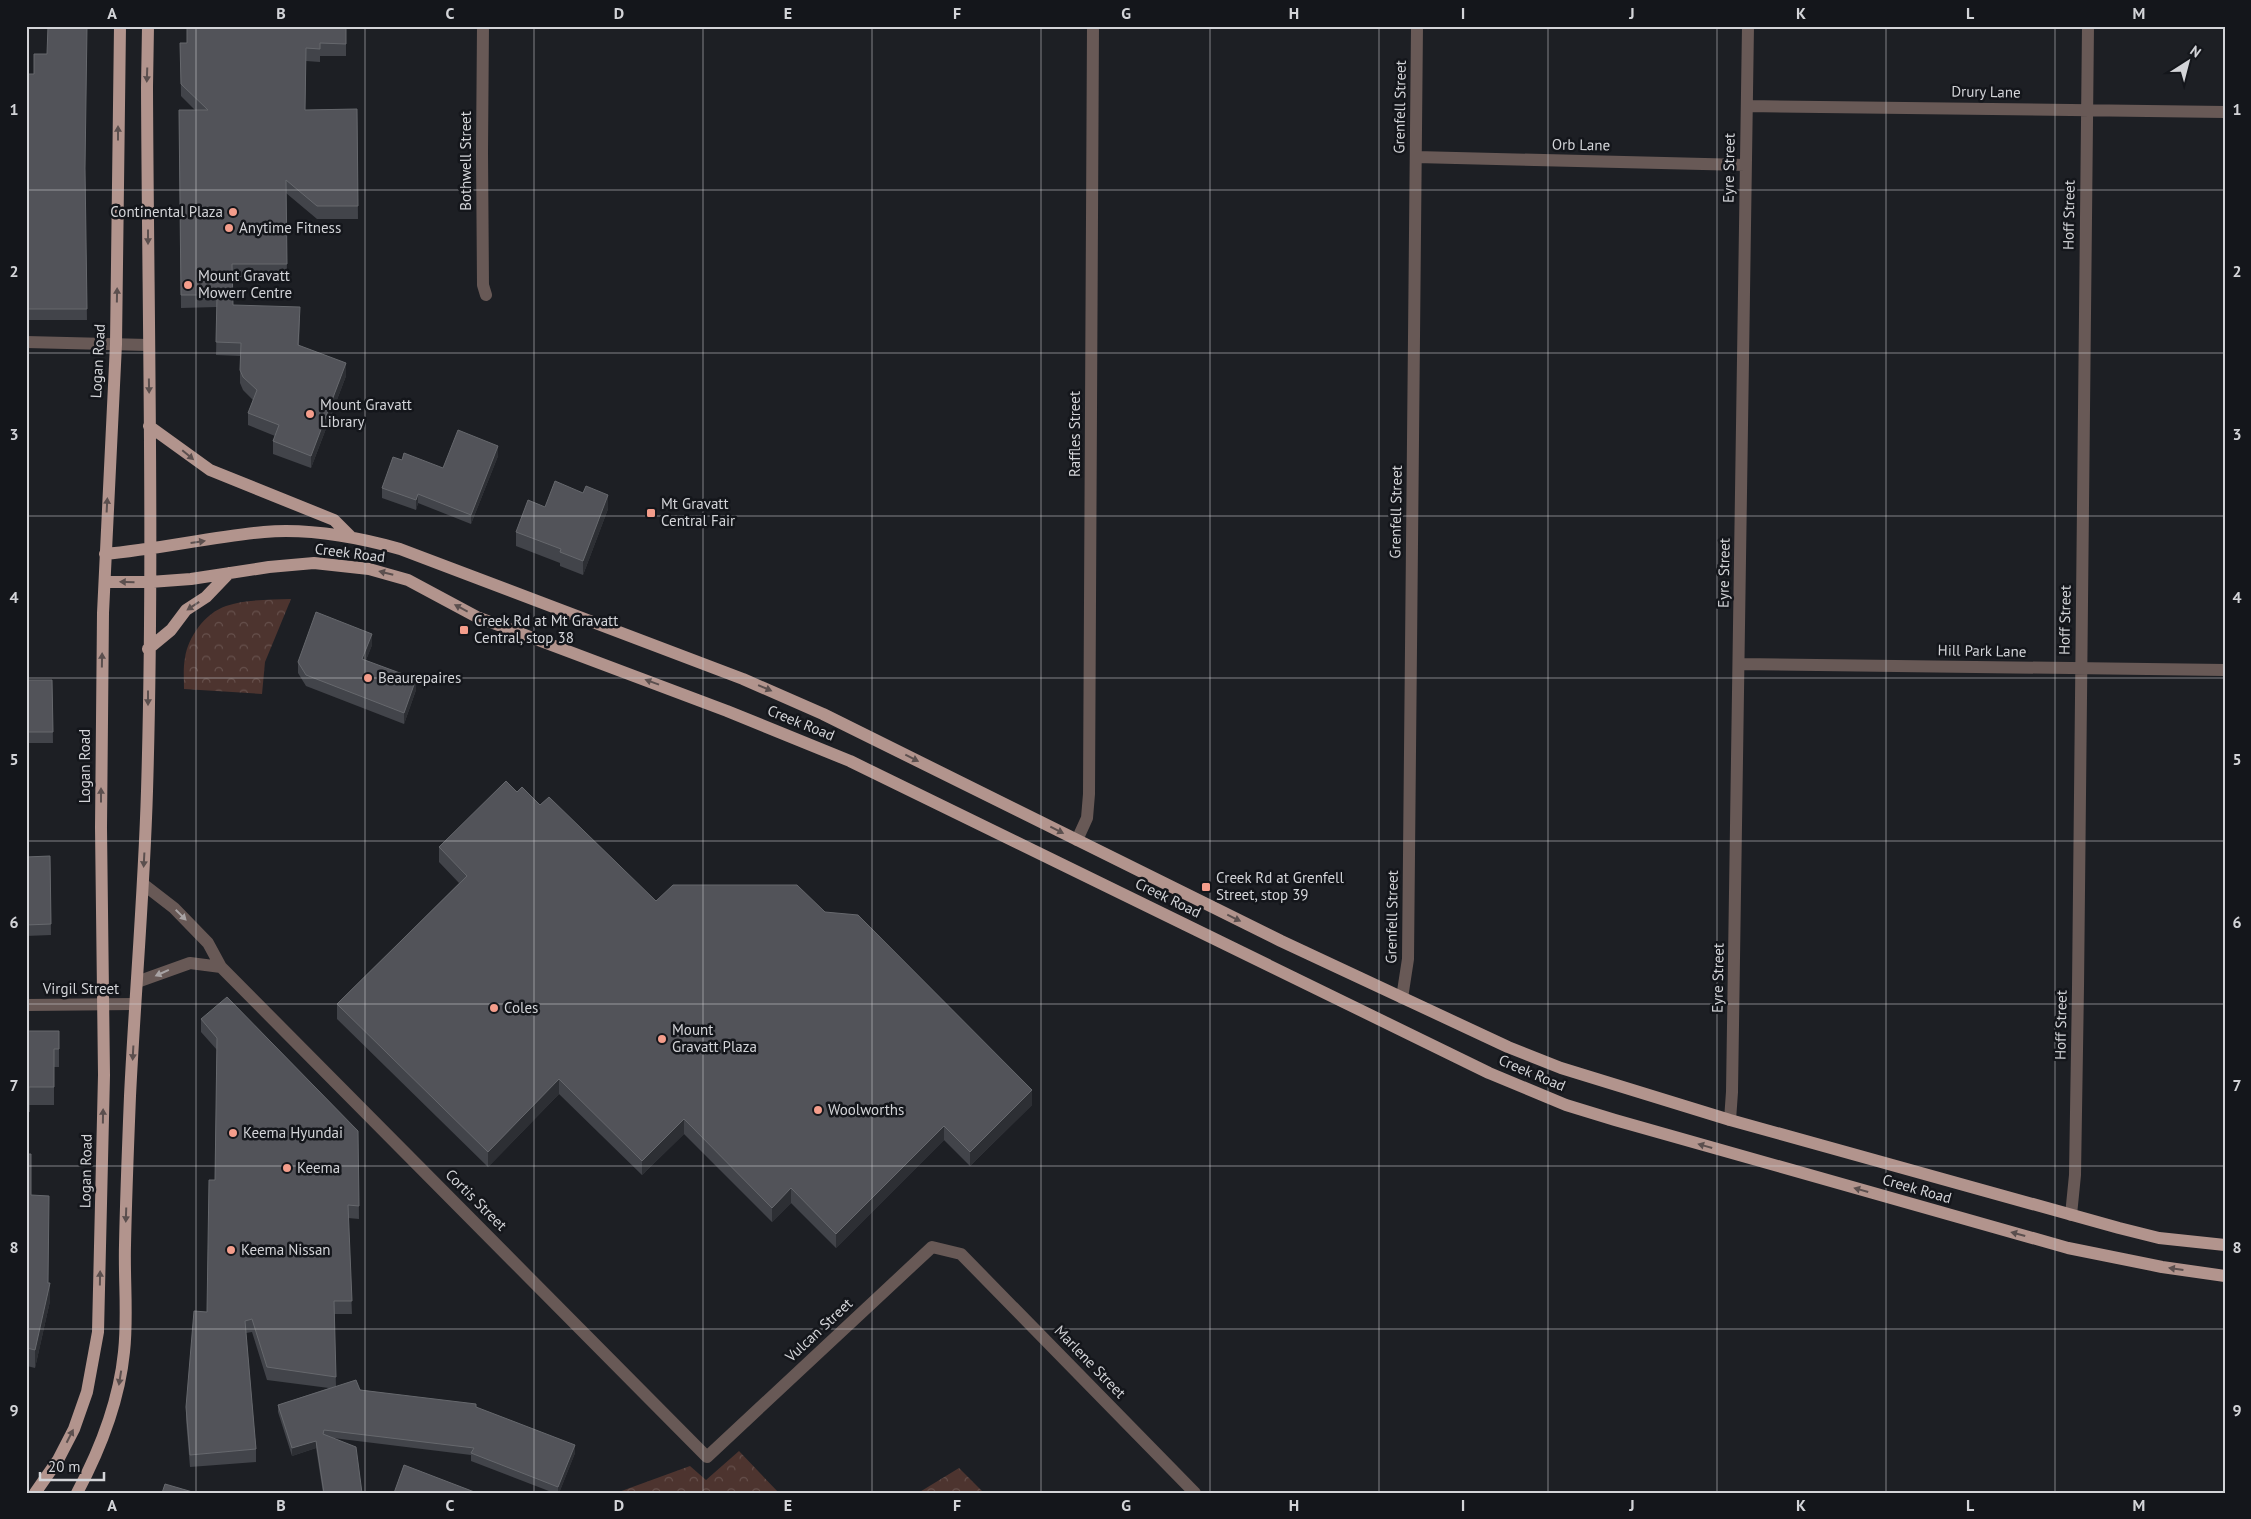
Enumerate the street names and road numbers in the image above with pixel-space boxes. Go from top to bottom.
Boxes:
street label: Grenfell Street [1389,60,1410,154]
street label: Drury Lane [1951,81,2021,102]
street label: Bothwell Street [456,111,475,211]
street label: Eyre Street [1718,133,1739,203]
street label: Orb Lane [1552,134,1610,155]
street label: Hoff Street [2058,180,2079,250]
street label: Logan Road [86,323,109,399]
street label: Raffles Street [1065,391,1084,477]
street label: Grenfell Street [1385,465,1406,559]
street label: Eyre Street [1713,538,1734,608]
street label: Creek Road [314,539,386,566]
street label: Hoff Street [2054,585,2075,655]
street label: Hill Park Lane [1937,640,2027,661]
street label: Creek Road [765,700,838,745]
street label: Logan Road [75,729,94,803]
street label: Grenfell Street [1381,870,1402,964]
street label: Creek Road [1132,873,1204,922]
street label: Eyre Street [1707,943,1728,1013]
street label: Virgil Street [42,979,119,998]
street label: Hoff Street [2050,990,2071,1060]
street label: Creek Road [1496,1050,1569,1095]
street label: Logan Road [75,1134,96,1208]
street label: Cortis Street [442,1165,511,1234]
street label: Creek Road [1880,1170,1954,1207]
street label: Vulcan Street [780,1294,856,1366]
street label: Marlene Street [1051,1321,1130,1402]

